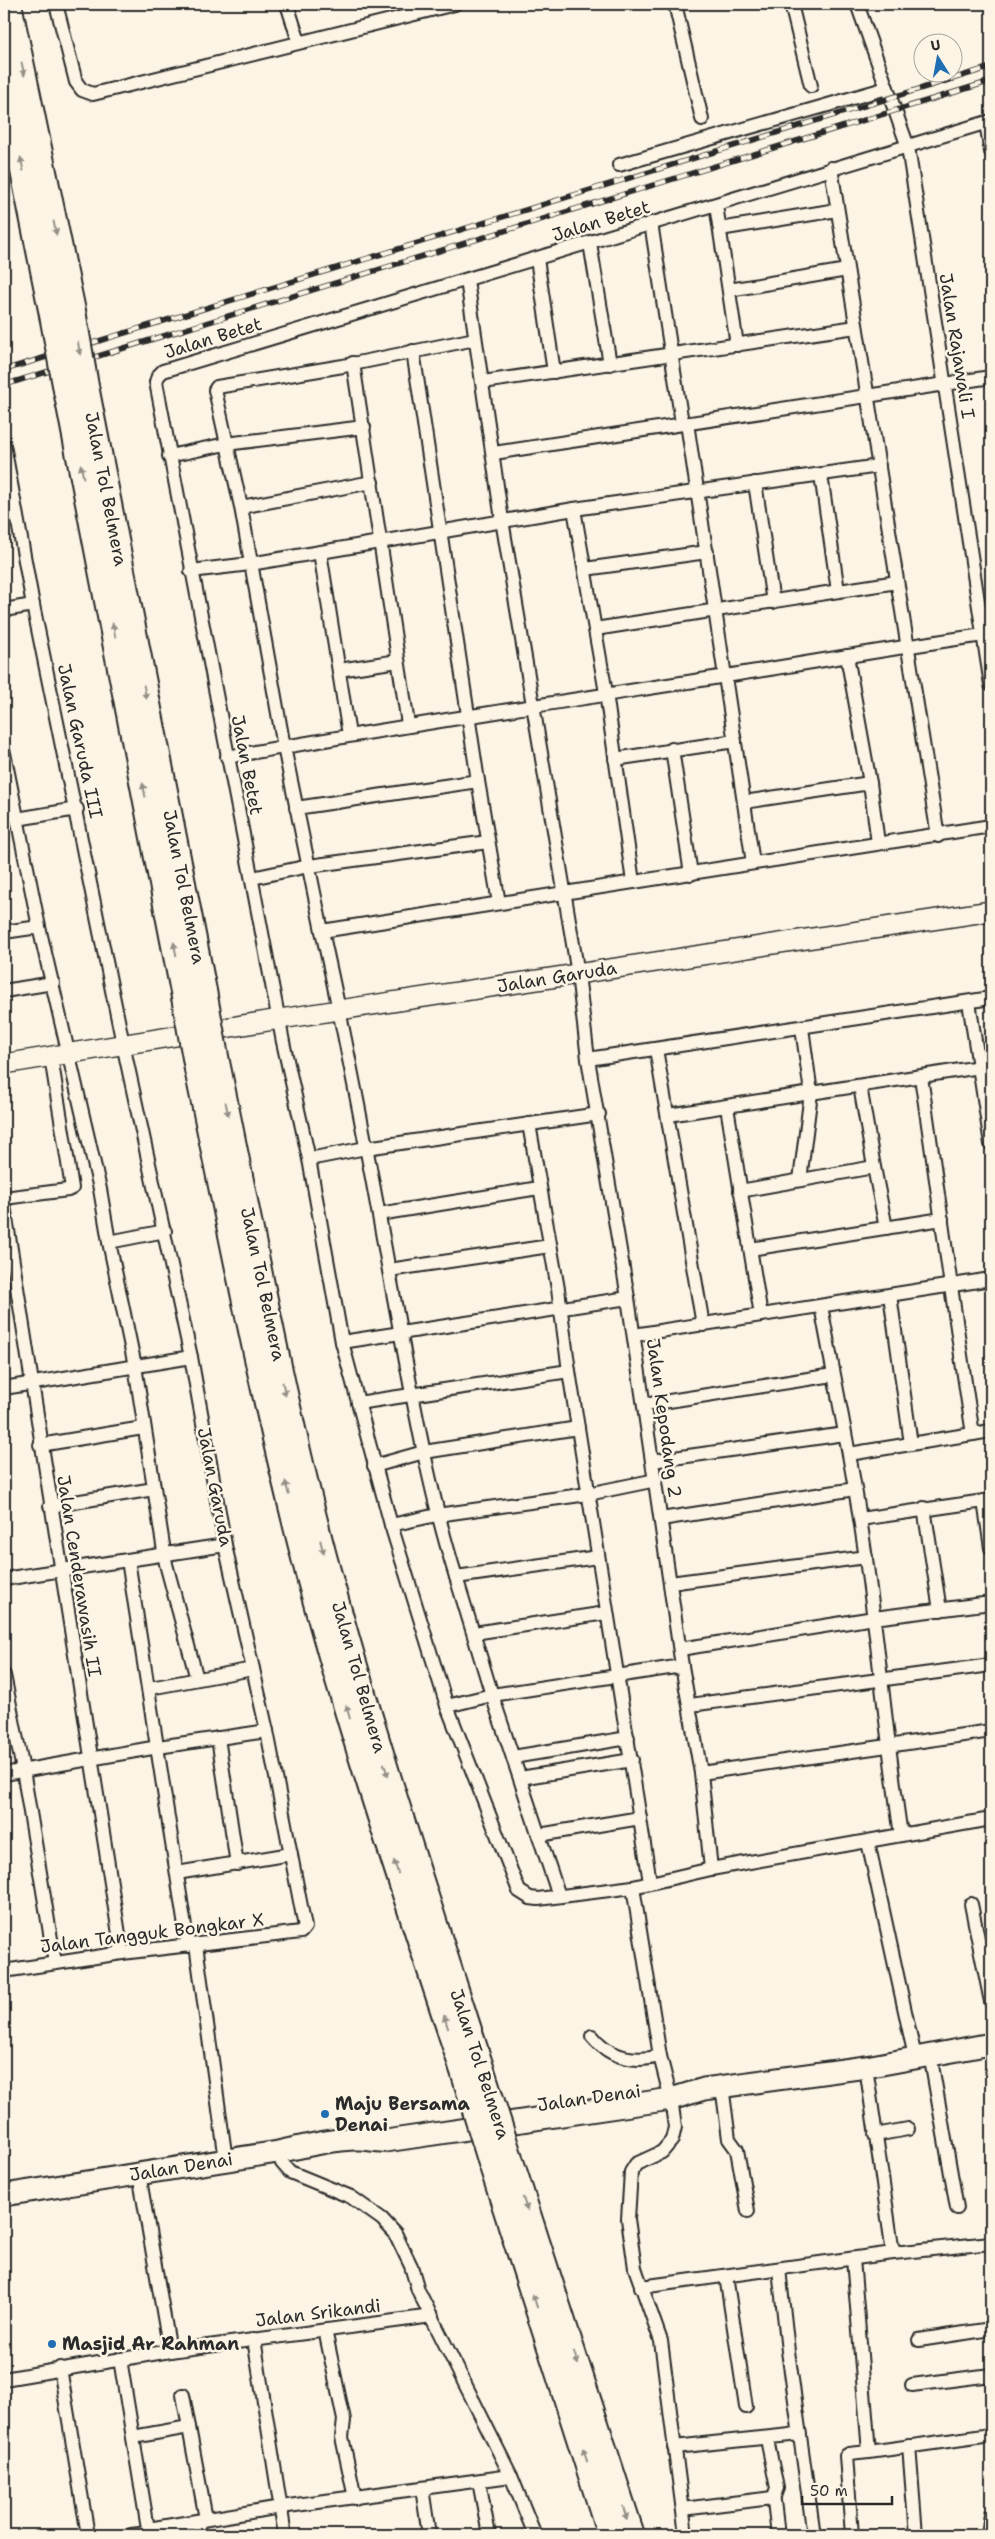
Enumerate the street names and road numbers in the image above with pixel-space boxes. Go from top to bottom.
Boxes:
street label: Jalan Betet [549,195,653,247]
street label: Jalan Rajawali I [934,272,980,421]
street label: Jalan Betet [161,312,265,364]
street label: Jalan Tol Belmera [79,410,133,568]
street label: Jalan Garuda III [52,662,108,821]
street label: Jalan Betet [226,713,268,817]
street label: Jalan Tol Belmera [157,808,211,966]
street label: Jalan Garuda [495,956,619,998]
street label: Jalan Tol Belmera [235,1205,291,1363]
street label: Jalan Kepodang 2 [641,1337,687,1499]
street label: Jalan Garuda [192,1425,238,1549]
street label: Jalan Cenderawasih II [51,1474,107,1679]
street label: Jalan Tol Belmera [326,1598,392,1756]
street label: Jalan Tangguk Bongkar X [39,1907,265,1959]
street label: Jalan Tol Belmera [444,1986,516,2142]
street label: Jalan Denai [536,2079,642,2117]
street label: Jalan Denai [128,2147,234,2187]
street label: Jalan Srikandi [254,2293,382,2333]

